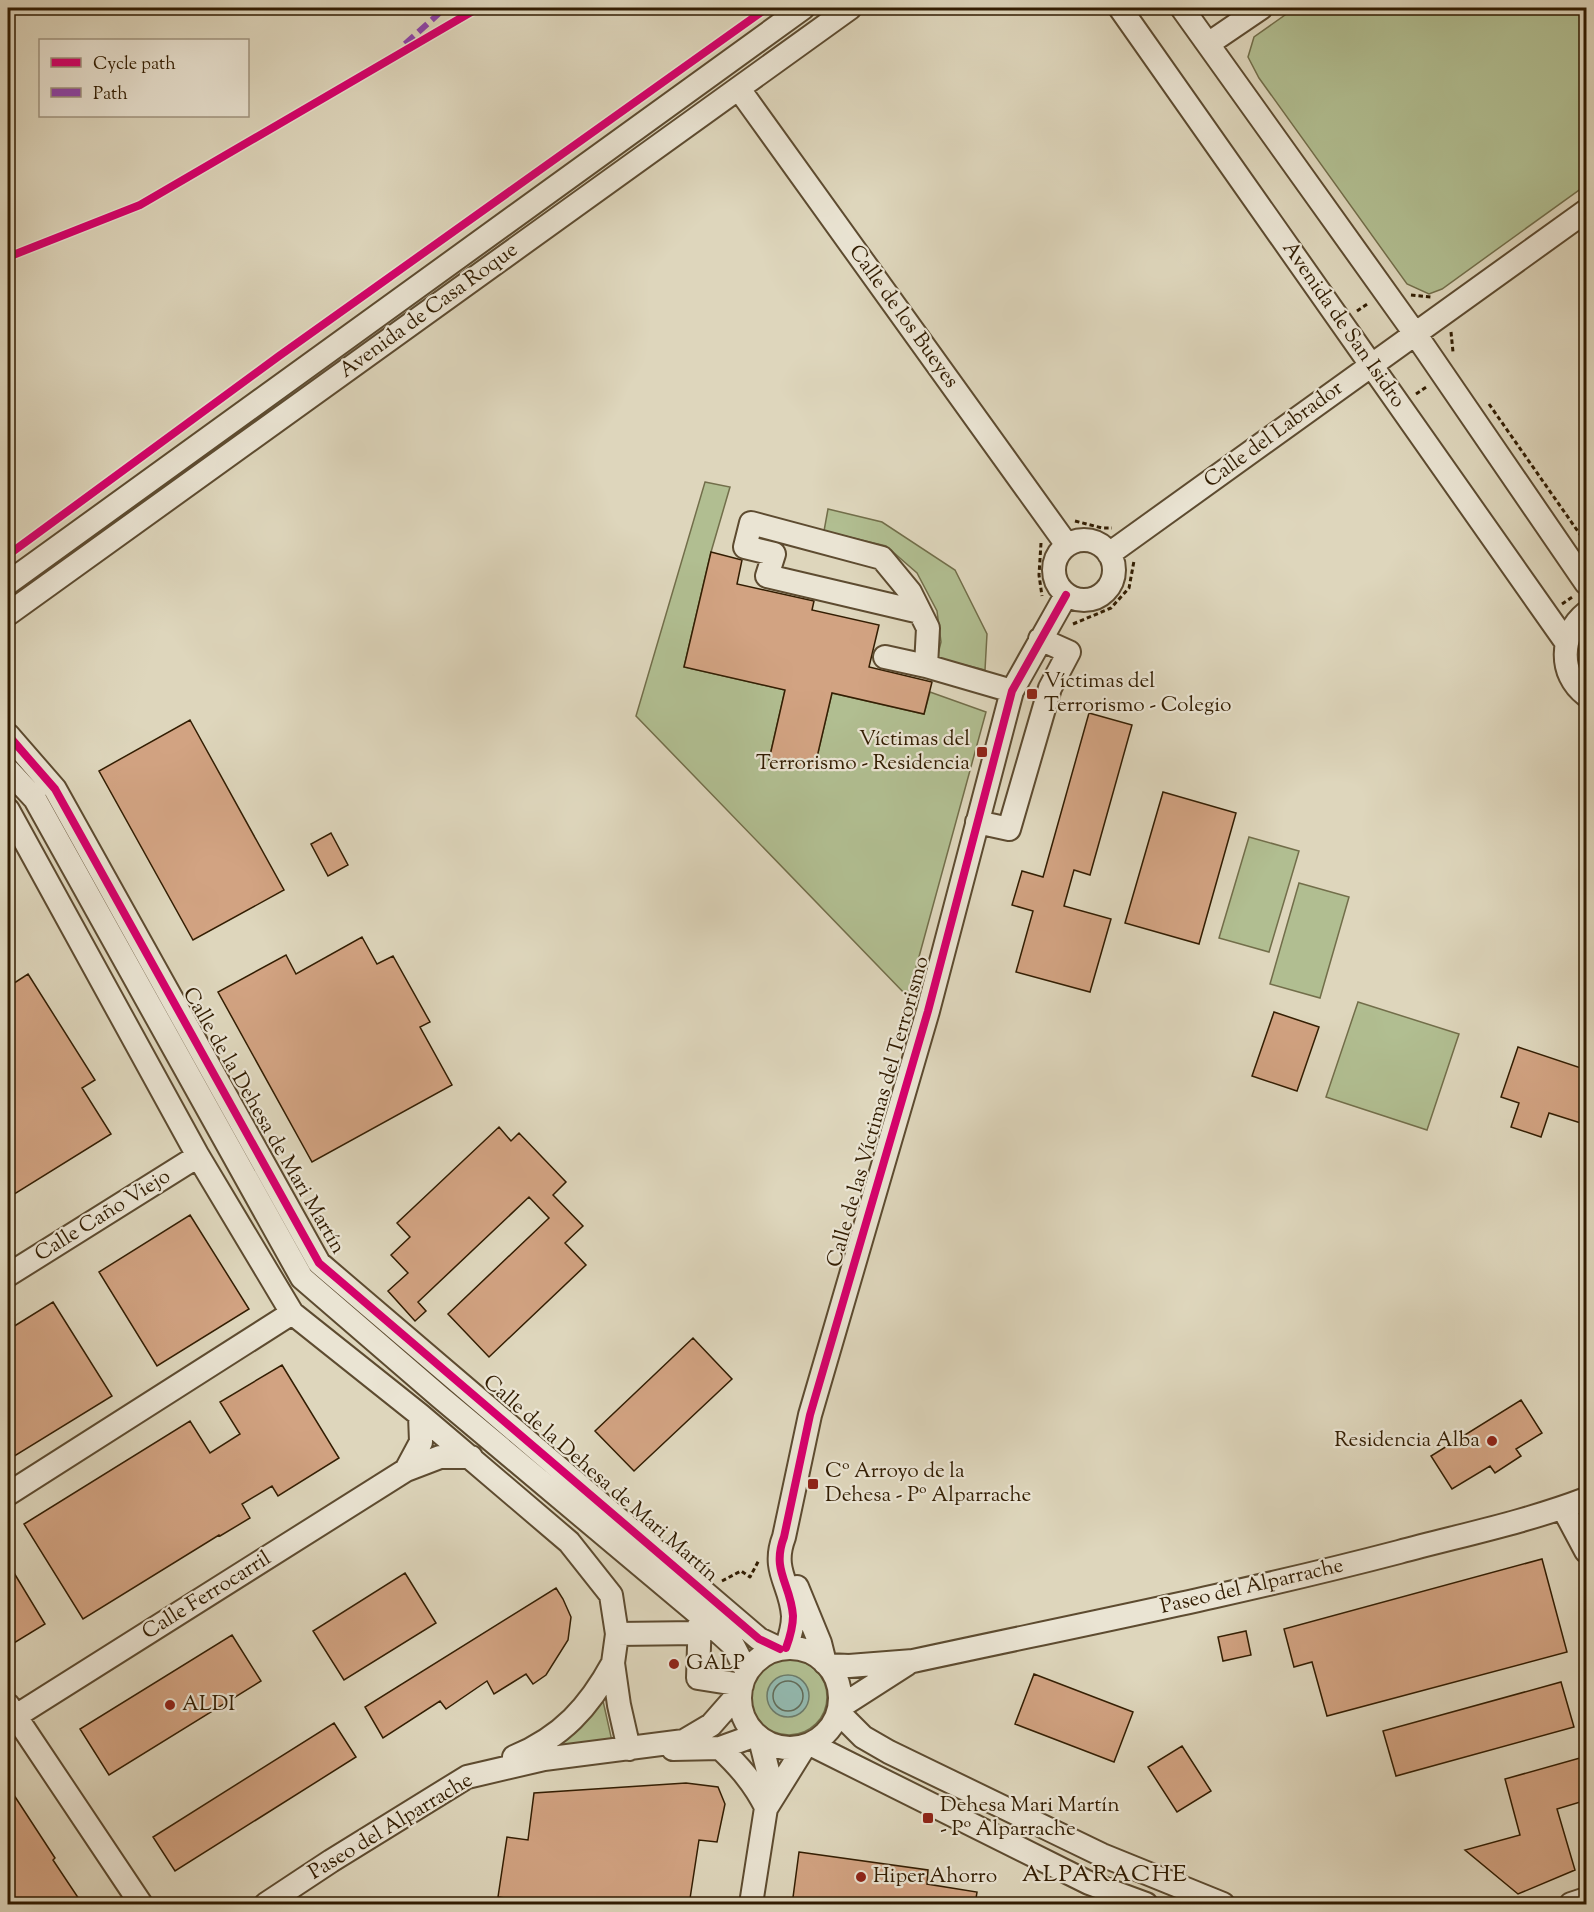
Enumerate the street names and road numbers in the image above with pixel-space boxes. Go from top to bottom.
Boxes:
street label: Avenida de Casa Roque [333,236,525,386]
street label: Avenida de San Isidro [1274,236,1412,414]
street label: Calle de los Bueyes [841,239,965,395]
street label: Calle del Labrador [1198,374,1350,496]
street label: Calle de las Víctimas del Terrorismo [820,953,938,1271]
street label: Calle de la Dehesa de Mari Martín [174,982,352,1260]
street label: Calle Caño Viejo [29,1162,177,1270]
street label: Calle de la Dehesa de Mari Martín [476,1368,724,1590]
street label: Calle Ferrocarril [137,1544,277,1648]
street label: Paseo del Alparrache [1157,1551,1347,1623]
street label: Paseo del Alparrache [303,1766,479,1888]

